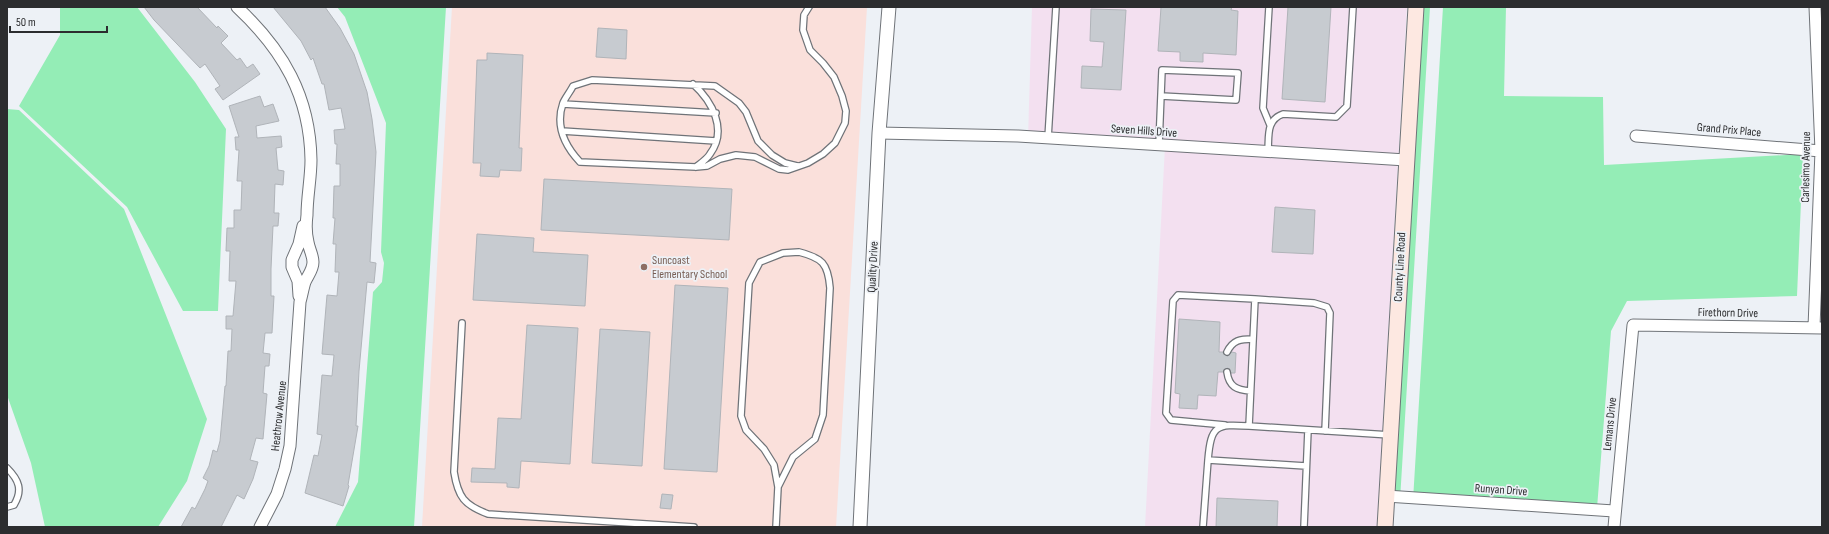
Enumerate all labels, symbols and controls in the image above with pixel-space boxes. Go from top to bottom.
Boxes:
scale bar [10,8,107,34]
text: 50 m [16,15,36,30]
street label: Grand Prix Place [1696,120,1762,140]
street label: Seven Hills Drive [1110,121,1178,141]
street label: Carlesimo Avenue [1798,131,1814,203]
street label: County Line Road [1391,232,1409,302]
street label: Quality Drive [864,241,882,293]
place label: Suncoast Elementary School [652,253,727,282]
marker: Suncoast Elementary School [639,262,649,272]
street label: Firethorn Drive [1698,305,1758,321]
street label: Heathrow Avenue [268,380,290,452]
street label: Lemans Drive [1600,396,1620,452]
street label: Runyan Drive [1474,481,1528,499]

